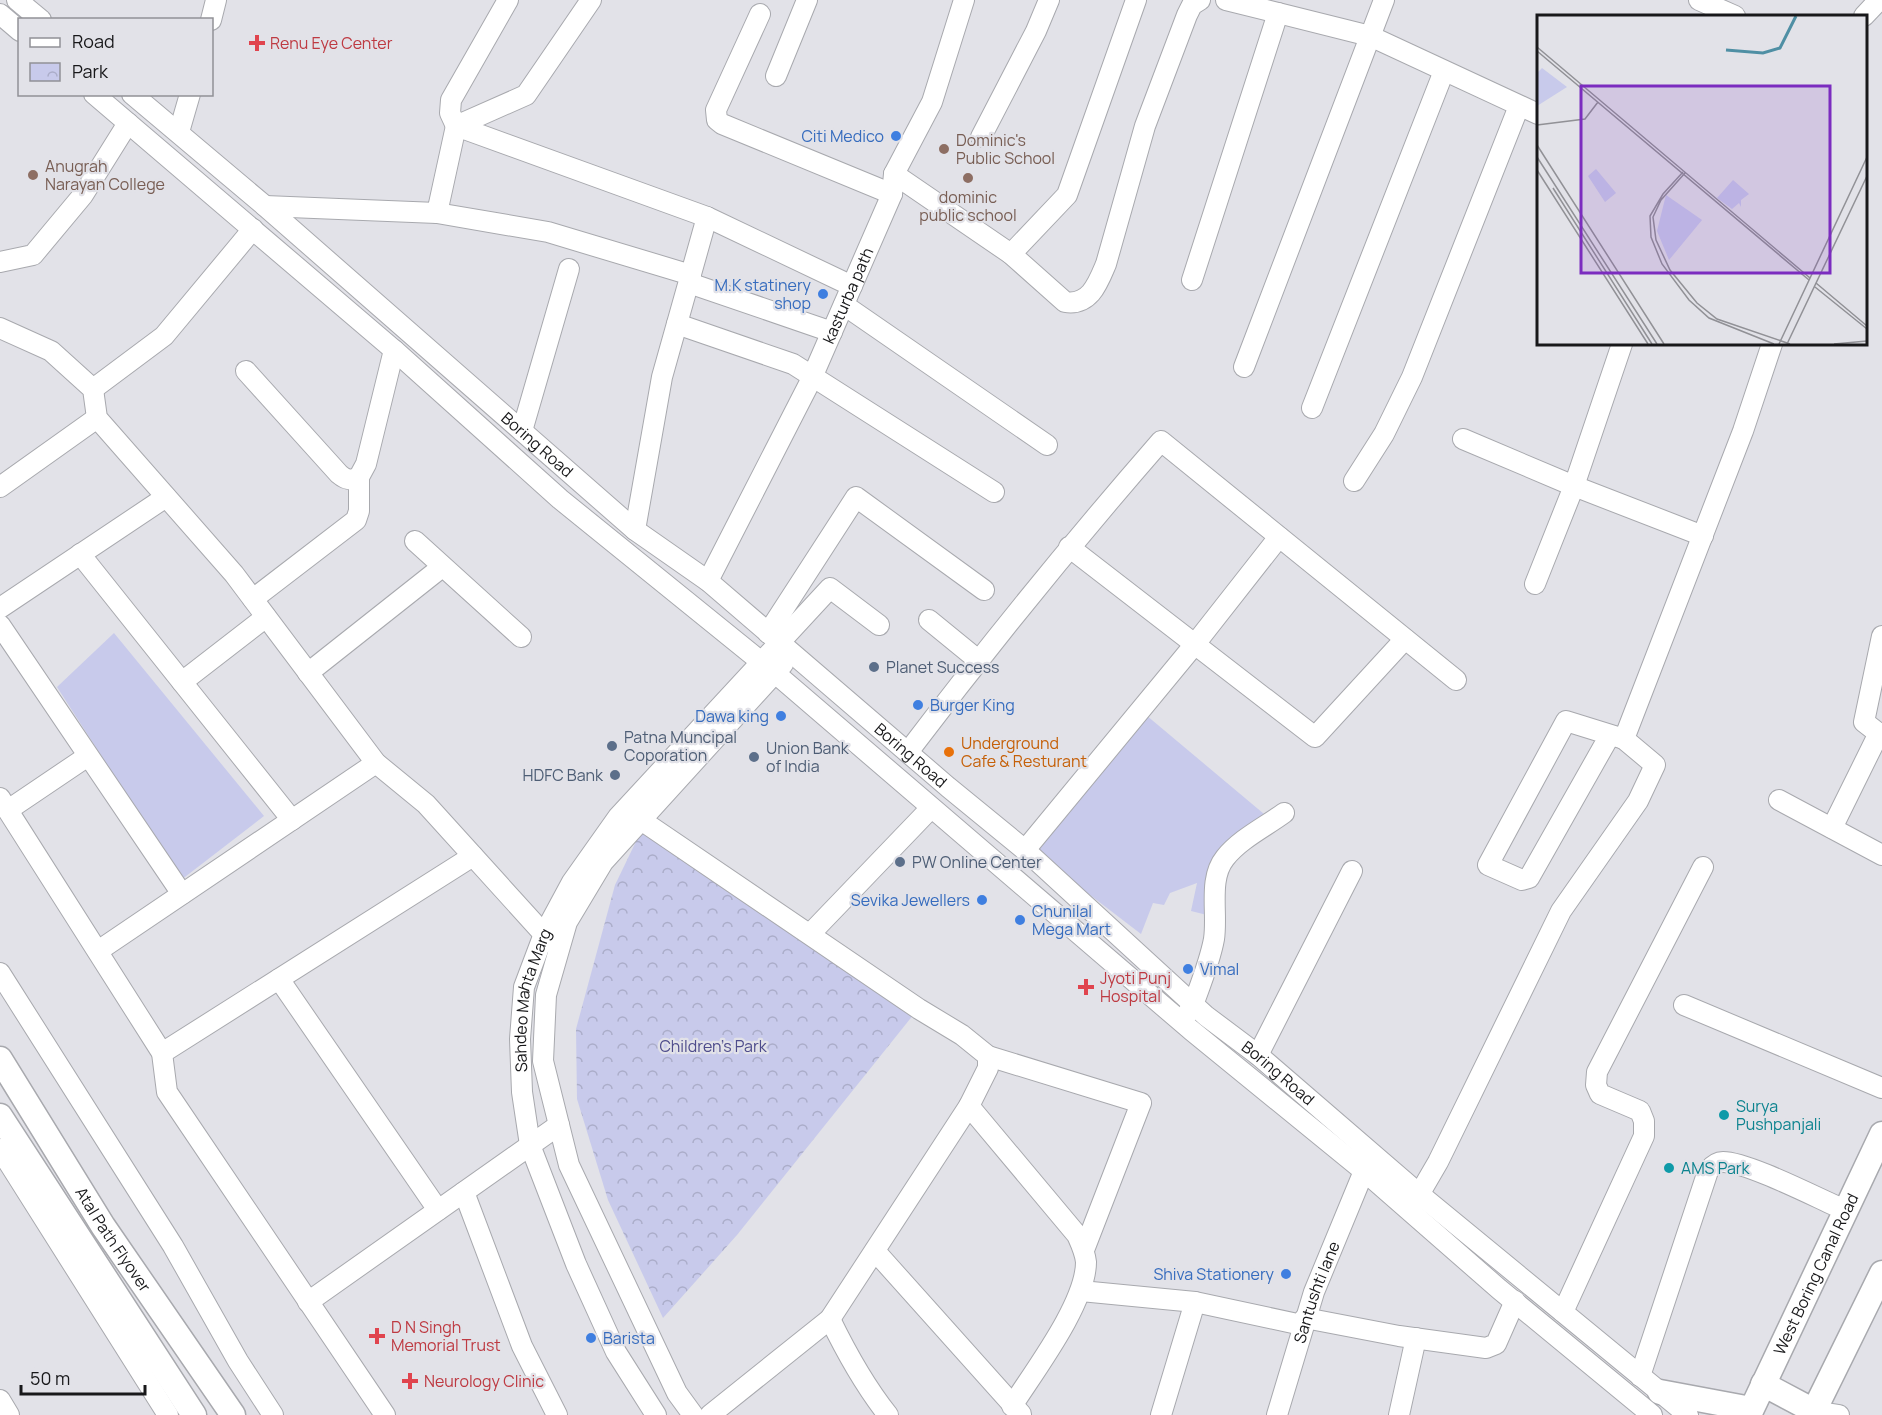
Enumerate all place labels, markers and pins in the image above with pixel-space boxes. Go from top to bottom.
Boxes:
place label: Renu Eye Center [270,32,393,54]
marker: Renu Eye Center [248,34,266,52]
place label: Citi Medico [801,125,884,147]
marker: Citi Medico [889,129,903,143]
place label: Dominic's Public School [956,129,1055,169]
marker: Dominic's Public School [937,142,951,156]
place label: Anugrah Narayan College [45,155,165,195]
marker: Anugrah Narayan College [26,168,40,182]
marker: dominic public school [961,171,975,185]
place label: dominic public school [919,186,1017,226]
place label: M.K statinery shop [714,274,812,314]
marker: M.K statinery shop [816,287,830,301]
place label: Planet Success [886,656,999,678]
marker: Planet Success [867,660,881,674]
place label: Burger King [930,694,1015,716]
marker: Burger King [911,698,925,712]
place label: Dawa king [695,705,769,727]
marker: Dawa king [774,709,788,723]
place label: Patna Muncipal Coporation [624,726,737,766]
place label: Underground Cafe & Resturant [961,732,1087,772]
place label: Union Bank of India [766,737,850,777]
marker: Patna Muncipal Coporation [605,739,619,753]
marker: Underground Cafe & Resturant [942,745,956,759]
marker: Union Bank of India [747,750,761,764]
place label: HDFC Bank [522,764,604,786]
marker: HDFC Bank [608,768,622,782]
place label: PW Online Center [912,851,1042,873]
marker: PW Online Center [893,855,907,869]
place label: Sevika Jewellers [851,889,970,911]
marker: Sevika Jewellers [975,893,989,907]
place label: Chunilal Mega Mart [1032,900,1111,940]
marker: Chunilal Mega Mart [1013,913,1027,927]
place label: Vimal [1200,958,1239,980]
marker: Vimal [1181,962,1195,976]
place label: Jyoti Punj Hospital [1100,967,1171,1007]
marker: Jyoti Punj Hospital [1077,978,1095,996]
place label: Surya Pushpanjali [1736,1095,1821,1135]
marker: Surya Pushpanjali [1717,1108,1731,1122]
place label: AMS Park [1681,1157,1751,1179]
marker: AMS Park [1662,1161,1676,1175]
place label: Shiva Stationery [1153,1263,1275,1285]
marker: Shiva Stationery [1279,1267,1293,1281]
place label: D N Singh Memorial Trust [391,1316,501,1356]
marker: D N Singh Memorial Trust [368,1327,386,1345]
place label: Barista [603,1327,655,1349]
marker: Barista [584,1331,598,1345]
place label: Neurology Clinic [424,1370,544,1392]
marker: Neurology Clinic [401,1372,419,1390]

